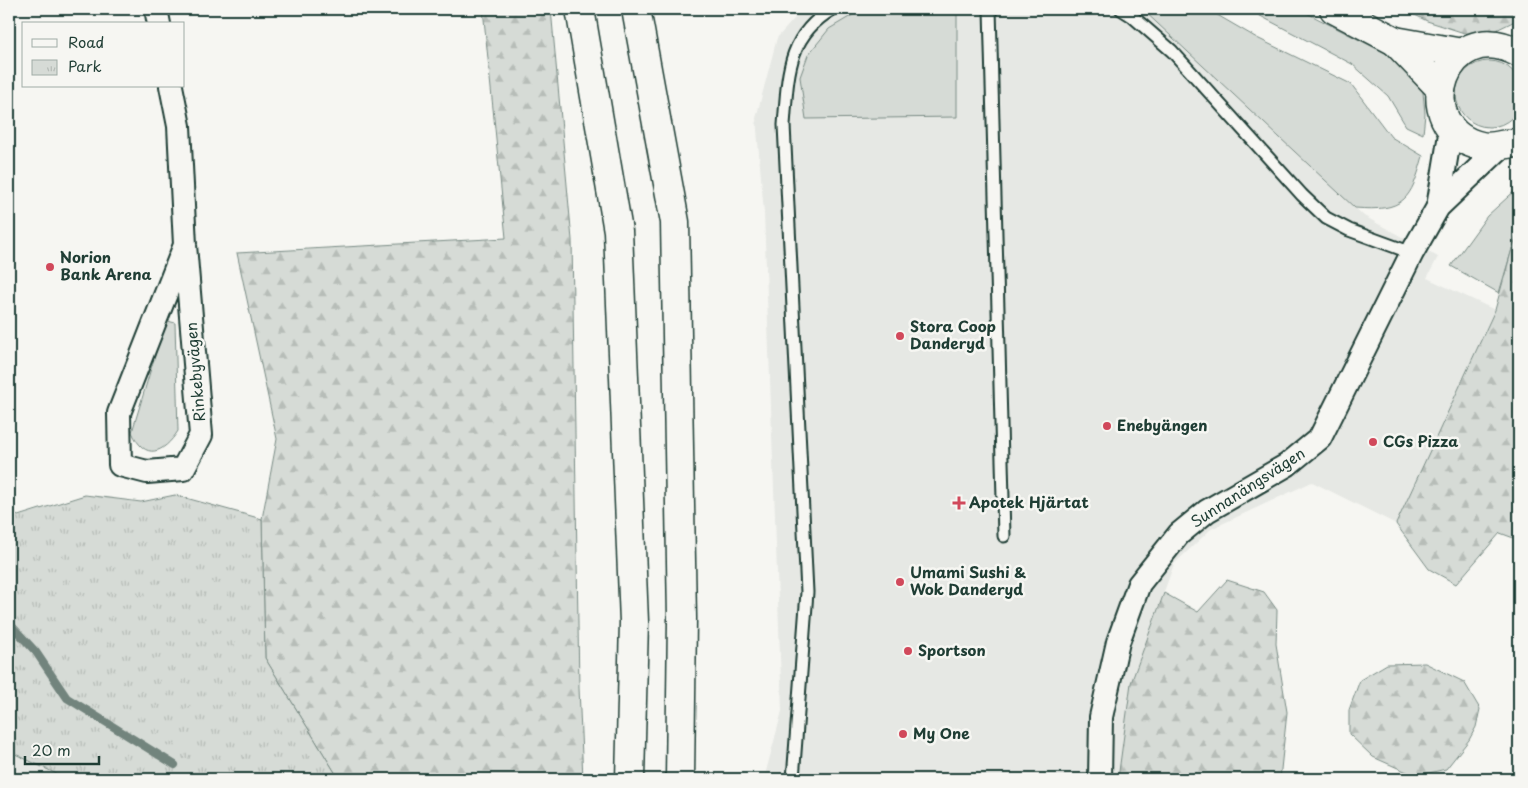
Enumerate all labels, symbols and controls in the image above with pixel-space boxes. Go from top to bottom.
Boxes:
legend [22,22,185,88]
text: Road [68,30,104,53]
text: Park [68,54,102,77]
place label: Norion Bank Arena [60,245,152,285]
marker: Norion Bank Arena [44,261,56,273]
place label: Stora Coop Danderyd [910,314,996,354]
street label: Rinkebyvägen [179,321,210,423]
marker: Stora Coop Danderyd [894,330,906,342]
place label: Enebyängen [1117,413,1208,436]
marker: Enebyängen [1101,420,1113,432]
place label: CGs Pizza [1383,429,1458,452]
marker: CGs Pizza [1367,436,1379,448]
street label: Sunnanängsvägen [1185,441,1309,532]
place label: Apotek Hjärtat [969,490,1089,513]
marker: Apotek Hjärtat [953,497,965,509]
place label: Umami Sushi & Wok Danderyd [910,560,1026,600]
marker: Umami Sushi & Wok Danderyd [894,576,906,588]
place label: Sportson [918,638,986,661]
marker: Sportson [902,645,914,657]
place label: My One [913,721,970,744]
marker: My One [897,728,909,740]
scale bar [25,733,99,765]
text: 20 m [32,738,71,761]

